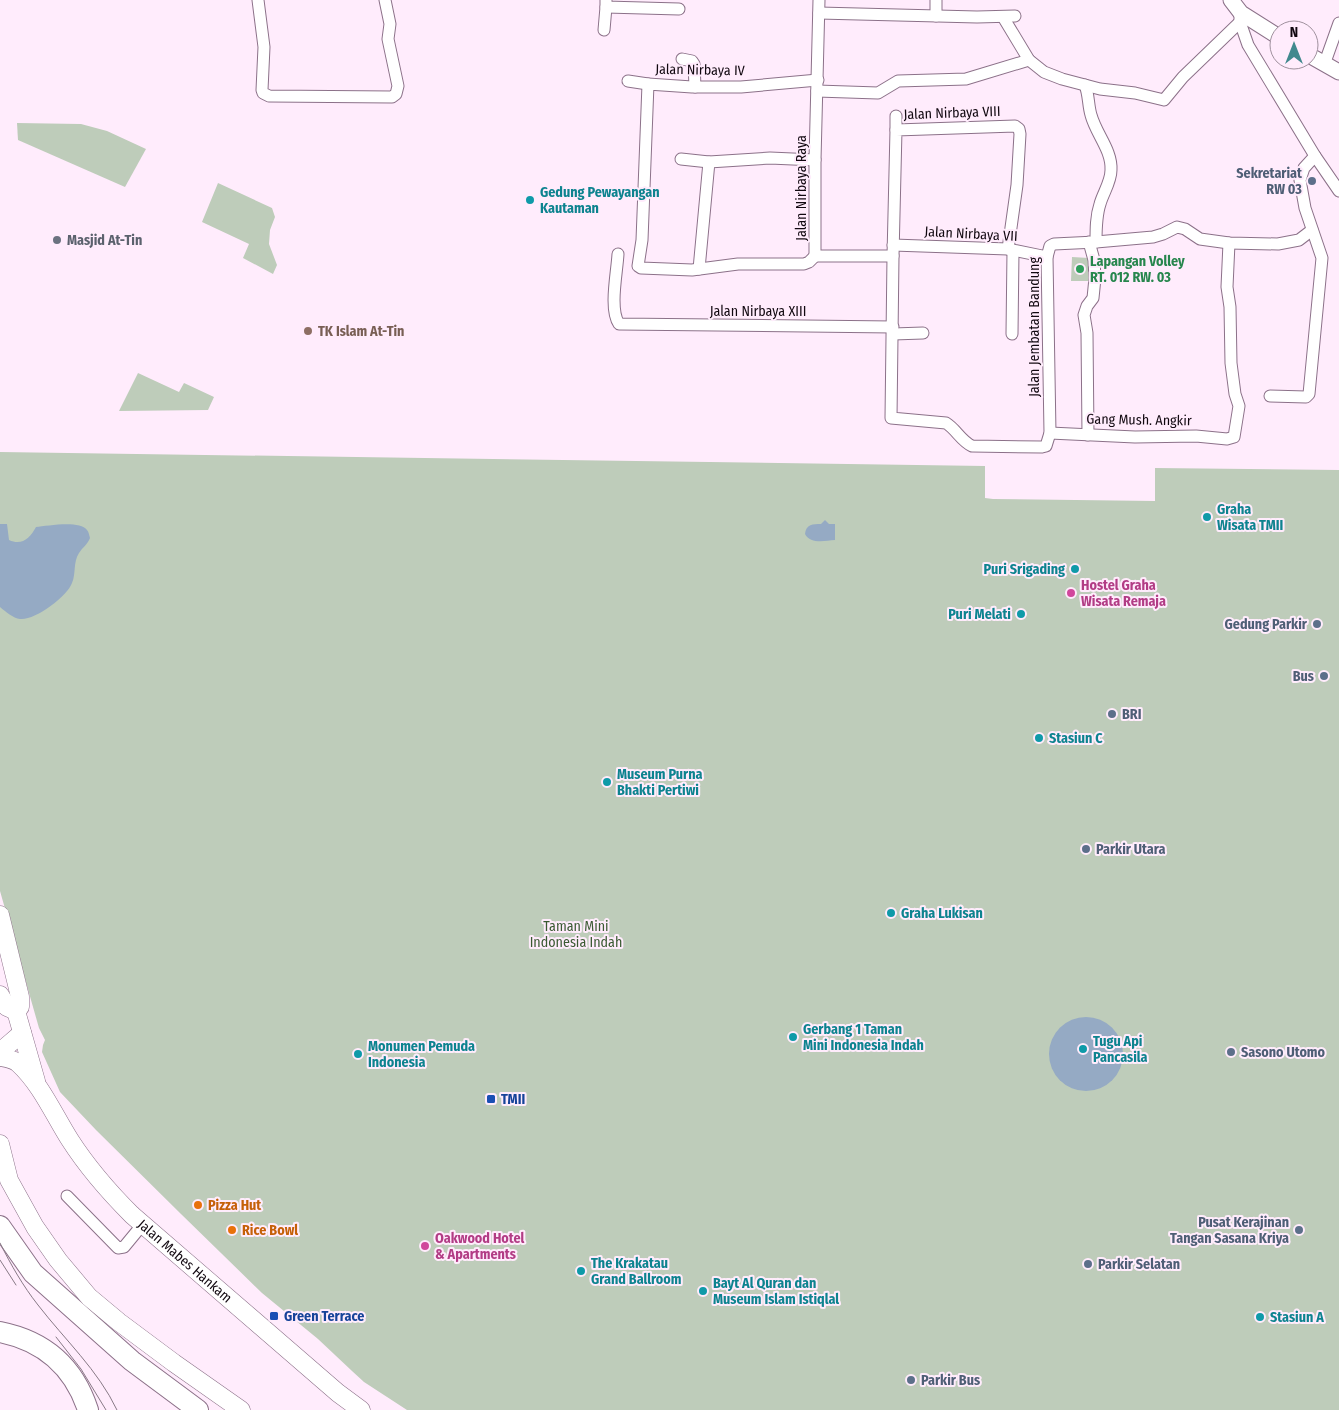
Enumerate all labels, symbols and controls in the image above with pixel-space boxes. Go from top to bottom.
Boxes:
north arrow [1269,20,1319,70]
text: N [1290,24,1298,41]
street label: Jalan Nirbaya IV [655,61,746,79]
street label: Jalan Nirbaya VIII [903,103,1001,123]
street label: Jalan Nirbaya Raya [793,135,810,241]
place label: Sekretariat RW 03 [1236,165,1303,198]
marker: Sekretariat RW 03 [1306,175,1318,187]
place label: Gedung Pewayangan Kautaman [540,184,660,217]
marker: Gedung Pewayangan Kautaman [524,194,536,206]
street label: Jalan Nirbaya VII [924,223,1018,245]
place label: Masjid At-Tin [67,232,142,249]
marker: Masjid At-Tin [51,234,63,246]
place label: Lapangan Volley RT. 012 RW. 03 [1090,253,1185,286]
street label: Jalan Jembatan Bandung [1026,257,1043,397]
marker: Lapangan Volley RT. 012 RW. 03 [1074,263,1086,275]
street label: Jalan Nirbaya XIII [710,303,806,320]
place label: TK Islam At-Tin [318,323,404,340]
marker: TK Islam At-Tin [302,325,314,337]
street label: Gang Mush. Angkir [1086,411,1192,429]
place label: Graha Wisata TMII [1217,501,1284,534]
marker: Graha Wisata TMII [1201,511,1213,523]
place label: Puri Srigading [984,561,1065,578]
marker: Puri Srigading [1069,563,1081,575]
place label: Hostel Graha Wisata Remaja [1081,577,1166,610]
marker: Hostel Graha Wisata Remaja [1065,587,1077,599]
place label: Puri Melati [948,606,1011,623]
marker: Puri Melati [1015,608,1027,620]
place label: Gedung Parkir [1225,616,1308,633]
marker: Gedung Parkir [1311,618,1323,630]
place label: Bus [1293,668,1314,685]
marker: Bus [1318,670,1330,682]
place label: BRI [1122,706,1142,723]
marker: BRI [1106,708,1118,720]
place label: Stasiun C [1049,730,1103,747]
marker: Stasiun C [1033,732,1045,744]
place label: Museum Purna Bhakti Pertiwi [617,766,702,799]
marker: Museum Purna Bhakti Pertiwi [601,776,613,788]
place label: Parkir Utara [1096,841,1166,858]
marker: Parkir Utara [1080,843,1092,855]
place label: Graha Lukisan [901,905,983,922]
marker: Graha Lukisan [885,907,897,919]
park label: Taman Mini Indonesia Indah [530,918,622,951]
place label: Gerbang 1 Taman Mini Indonesia Indah [803,1021,924,1054]
marker: Gerbang 1 Taman Mini Indonesia Indah [787,1031,799,1043]
place label: Tugu Api Pancasila [1093,1033,1148,1066]
place label: Monumen Pemuda Indonesia [368,1038,475,1071]
marker: Tugu Api Pancasila [1077,1043,1089,1055]
place label: Sasono Utomo [1241,1044,1326,1061]
marker: Sasono Utomo [1225,1046,1237,1058]
marker: Monumen Pemuda Indonesia [352,1048,364,1060]
place label: TMII [501,1091,525,1108]
marker: TMII [485,1093,497,1105]
place label: Pizza Hut [208,1197,262,1214]
marker: Pizza Hut [192,1199,204,1211]
place label: Pusat Kerajinan Tangan Sasana Kriya [1170,1214,1289,1247]
street label: Jalan Mabes Hankam [134,1215,236,1306]
place label: Rice Bowl [242,1222,298,1239]
marker: Rice Bowl [226,1224,238,1236]
marker: Pusat Kerajinan Tangan Sasana Kriya [1293,1224,1305,1236]
place label: Oakwood Hotel & Apartments [435,1230,525,1263]
marker: Oakwood Hotel & Apartments [419,1240,431,1252]
place label: The Krakatau Grand Ballroom [591,1255,682,1288]
place label: Parkir Selatan [1098,1256,1180,1273]
marker: Parkir Selatan [1082,1258,1094,1270]
marker: The Krakatau Grand Ballroom [575,1265,587,1277]
place label: Bayt Al Quran dan Museum Islam Istiqlal [713,1275,839,1308]
marker: Bayt Al Quran dan Museum Islam Istiqlal [697,1285,709,1297]
place label: Green Terrace [284,1308,364,1325]
place label: Stasiun A [1270,1309,1324,1326]
marker: Green Terrace [268,1310,280,1322]
marker: Stasiun A [1254,1311,1266,1323]
place label: Parkir Bus [921,1372,980,1389]
marker: Parkir Bus [905,1374,917,1386]

